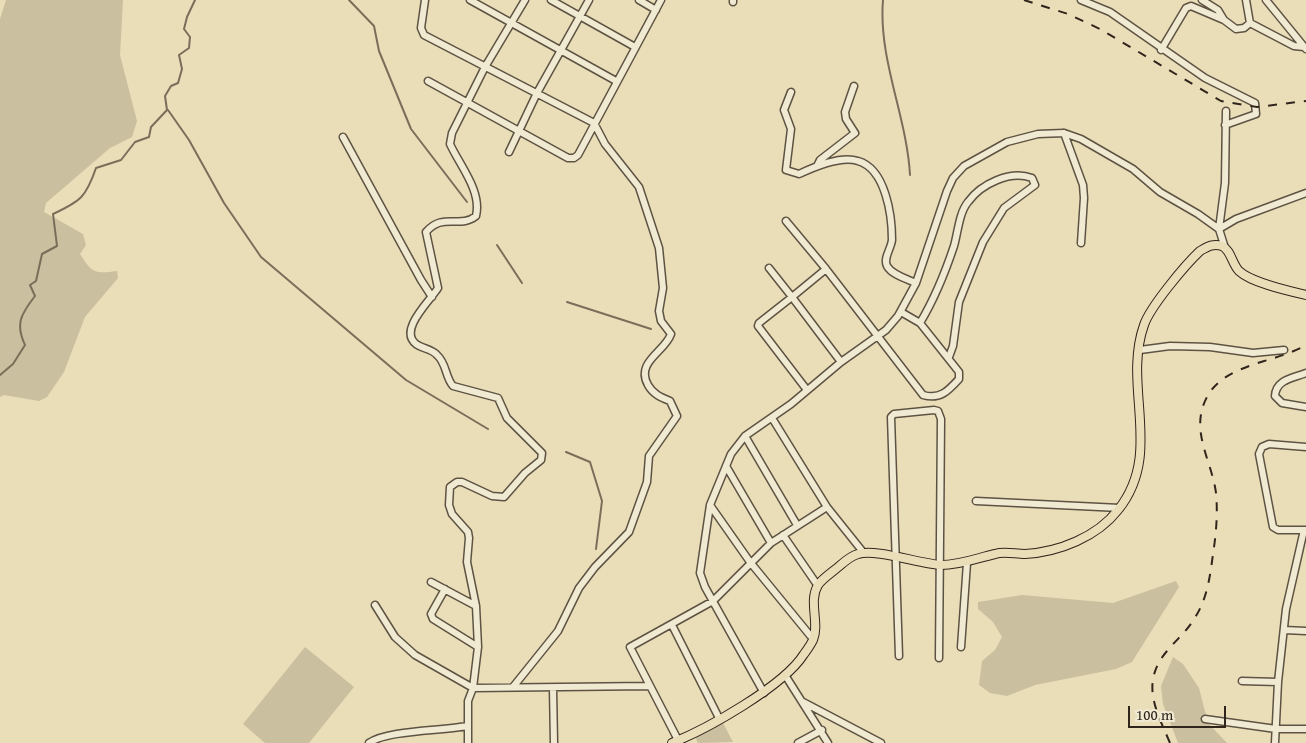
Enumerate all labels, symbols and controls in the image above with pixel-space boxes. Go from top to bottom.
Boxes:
scale bar [1131,696,1228,728]
text: 100 m [1136,704,1173,725]

